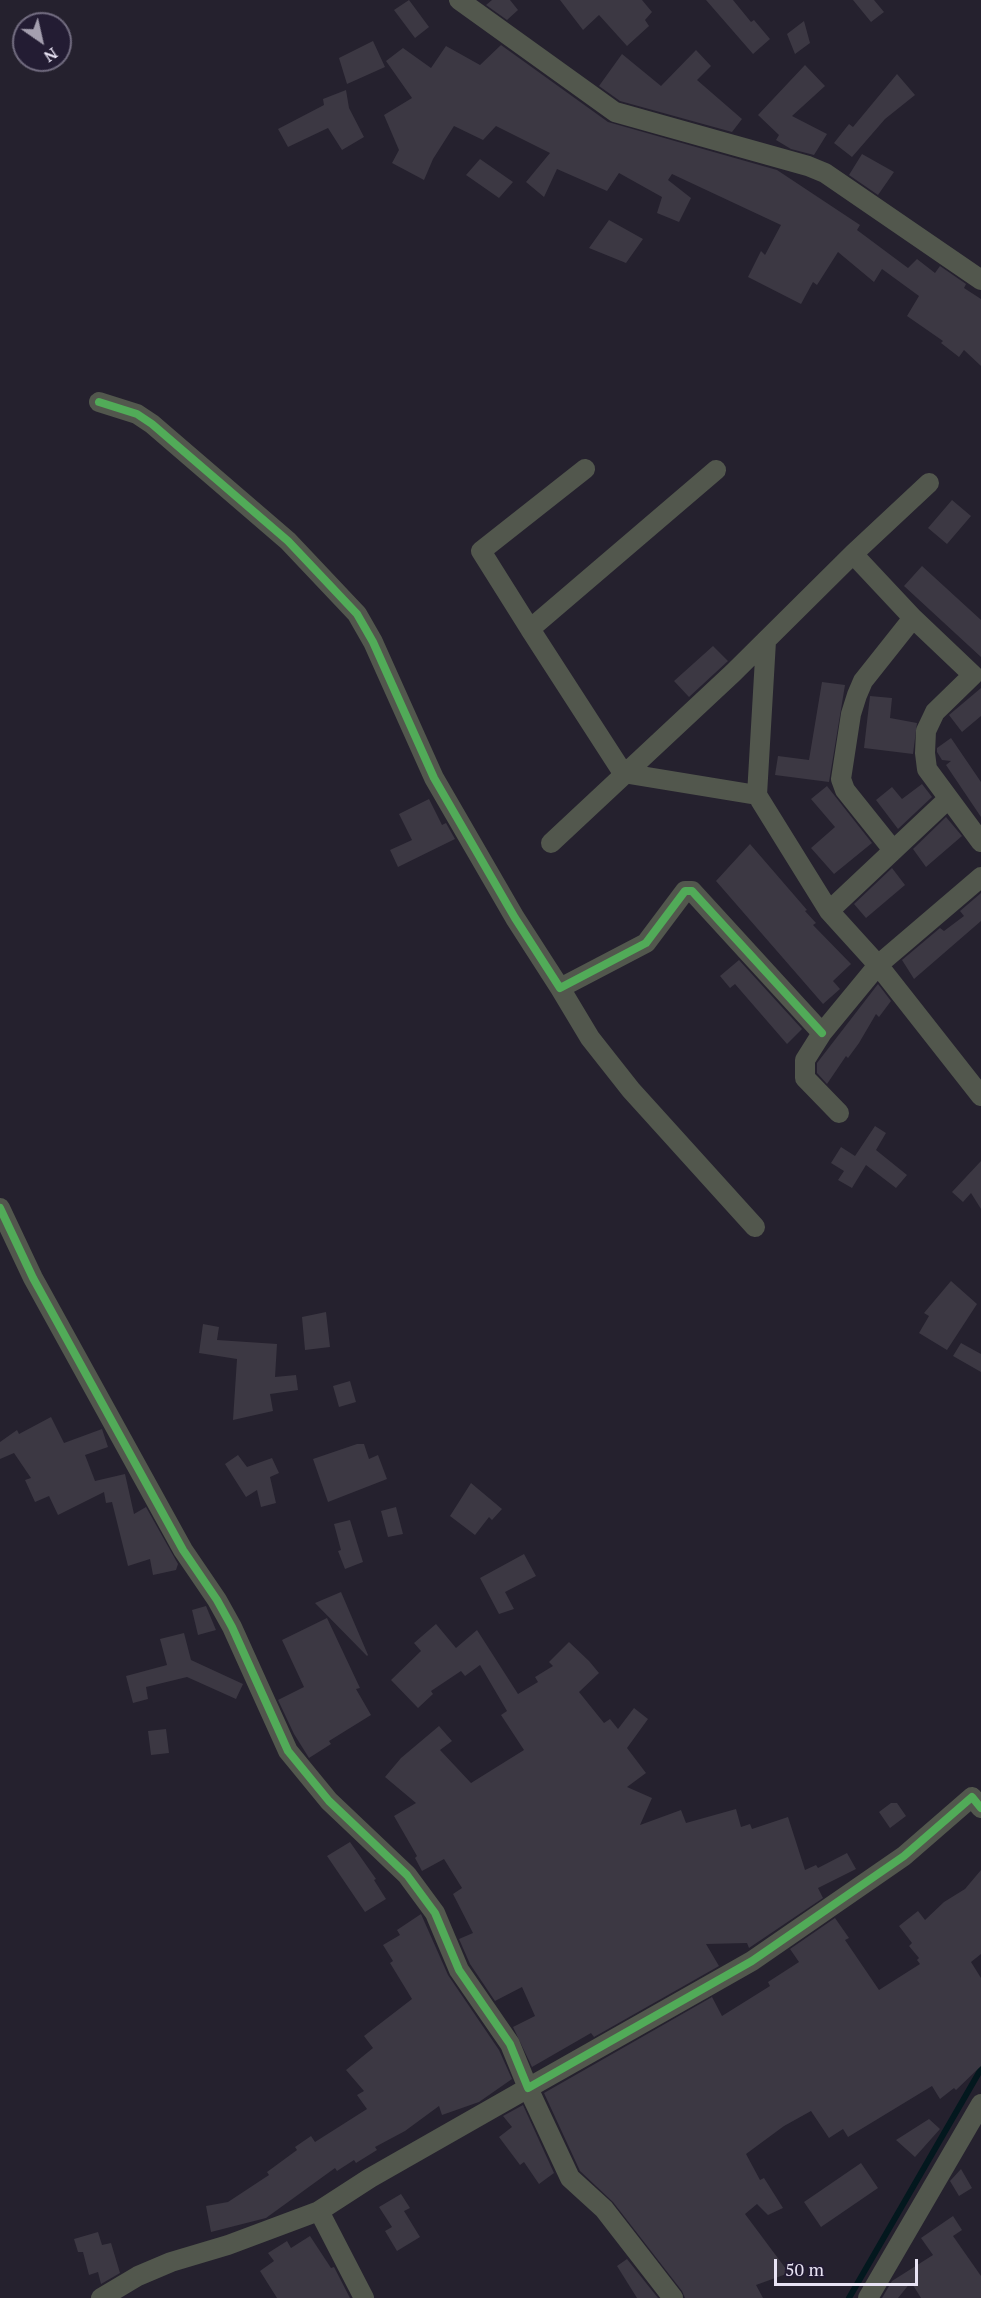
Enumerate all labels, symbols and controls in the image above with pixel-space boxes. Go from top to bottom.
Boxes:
north arrow [12,12,72,72]
text: N [40,43,62,68]
scale bar [777,2247,921,2285]
text: 50 m [785,2257,824,2281]

